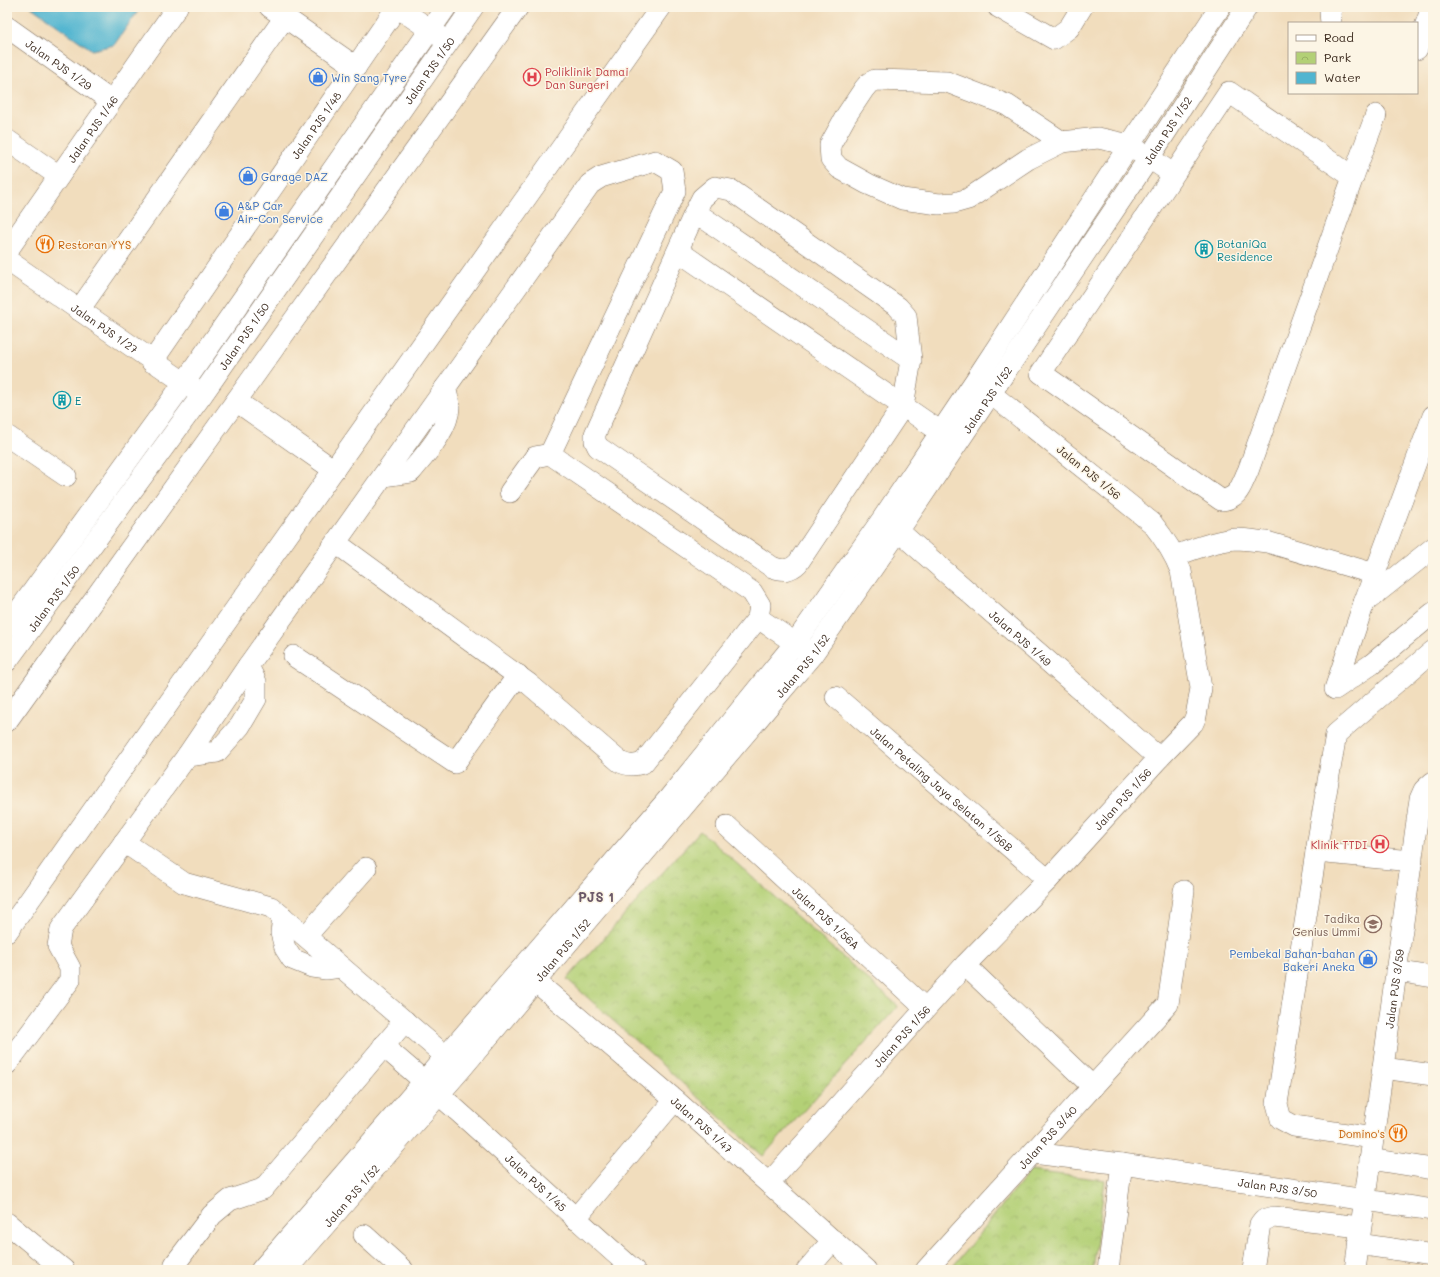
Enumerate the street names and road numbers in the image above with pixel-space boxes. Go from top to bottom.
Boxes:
street label: Jalan PJS 1/50 [400,34,458,107]
street label: Jalan PJS 1/29 [23,35,96,93]
street label: Jalan PJS 1/48 [287,88,344,162]
street label: Jalan PJS 1/46 [64,92,121,165]
street label: Jalan PJS 1/52 [1140,93,1195,167]
street label: Jalan PJS 1/27 [69,299,141,356]
street label: Jalan PJS 1/50 [215,299,272,372]
street label: Jalan PJS 1/52 [959,363,1015,436]
street label: Jalan PJS 1/56 [1054,442,1124,502]
street label: Jalan PJS 1/50 [24,562,83,634]
street label: Jalan PJS 1/49 [986,606,1056,669]
street label: Jalan PJS 1/52 [772,630,832,700]
street label: Jalan Petaling Jaya Selatan 1/56B [868,723,1016,854]
street label: Jalan PJS 1/56 [1090,765,1154,833]
street label: Jalan PJS 1/56A [790,883,863,952]
street label: Jalan PJS 1/52 [531,915,593,984]
street label: Jalan PJS 3/59 [1381,948,1407,1029]
street label: Jalan PJS 1/56 [870,1002,933,1070]
street label: Jalan PJS 1/47 [668,1093,736,1156]
street label: Jalan PJS 3/40 [1015,1102,1080,1172]
street label: Jalan PJS 1/45 [502,1150,570,1214]
street label: Jalan PJS 1/52 [320,1161,382,1230]
street label: Jalan PJS 3/50 [1237,1174,1319,1200]

